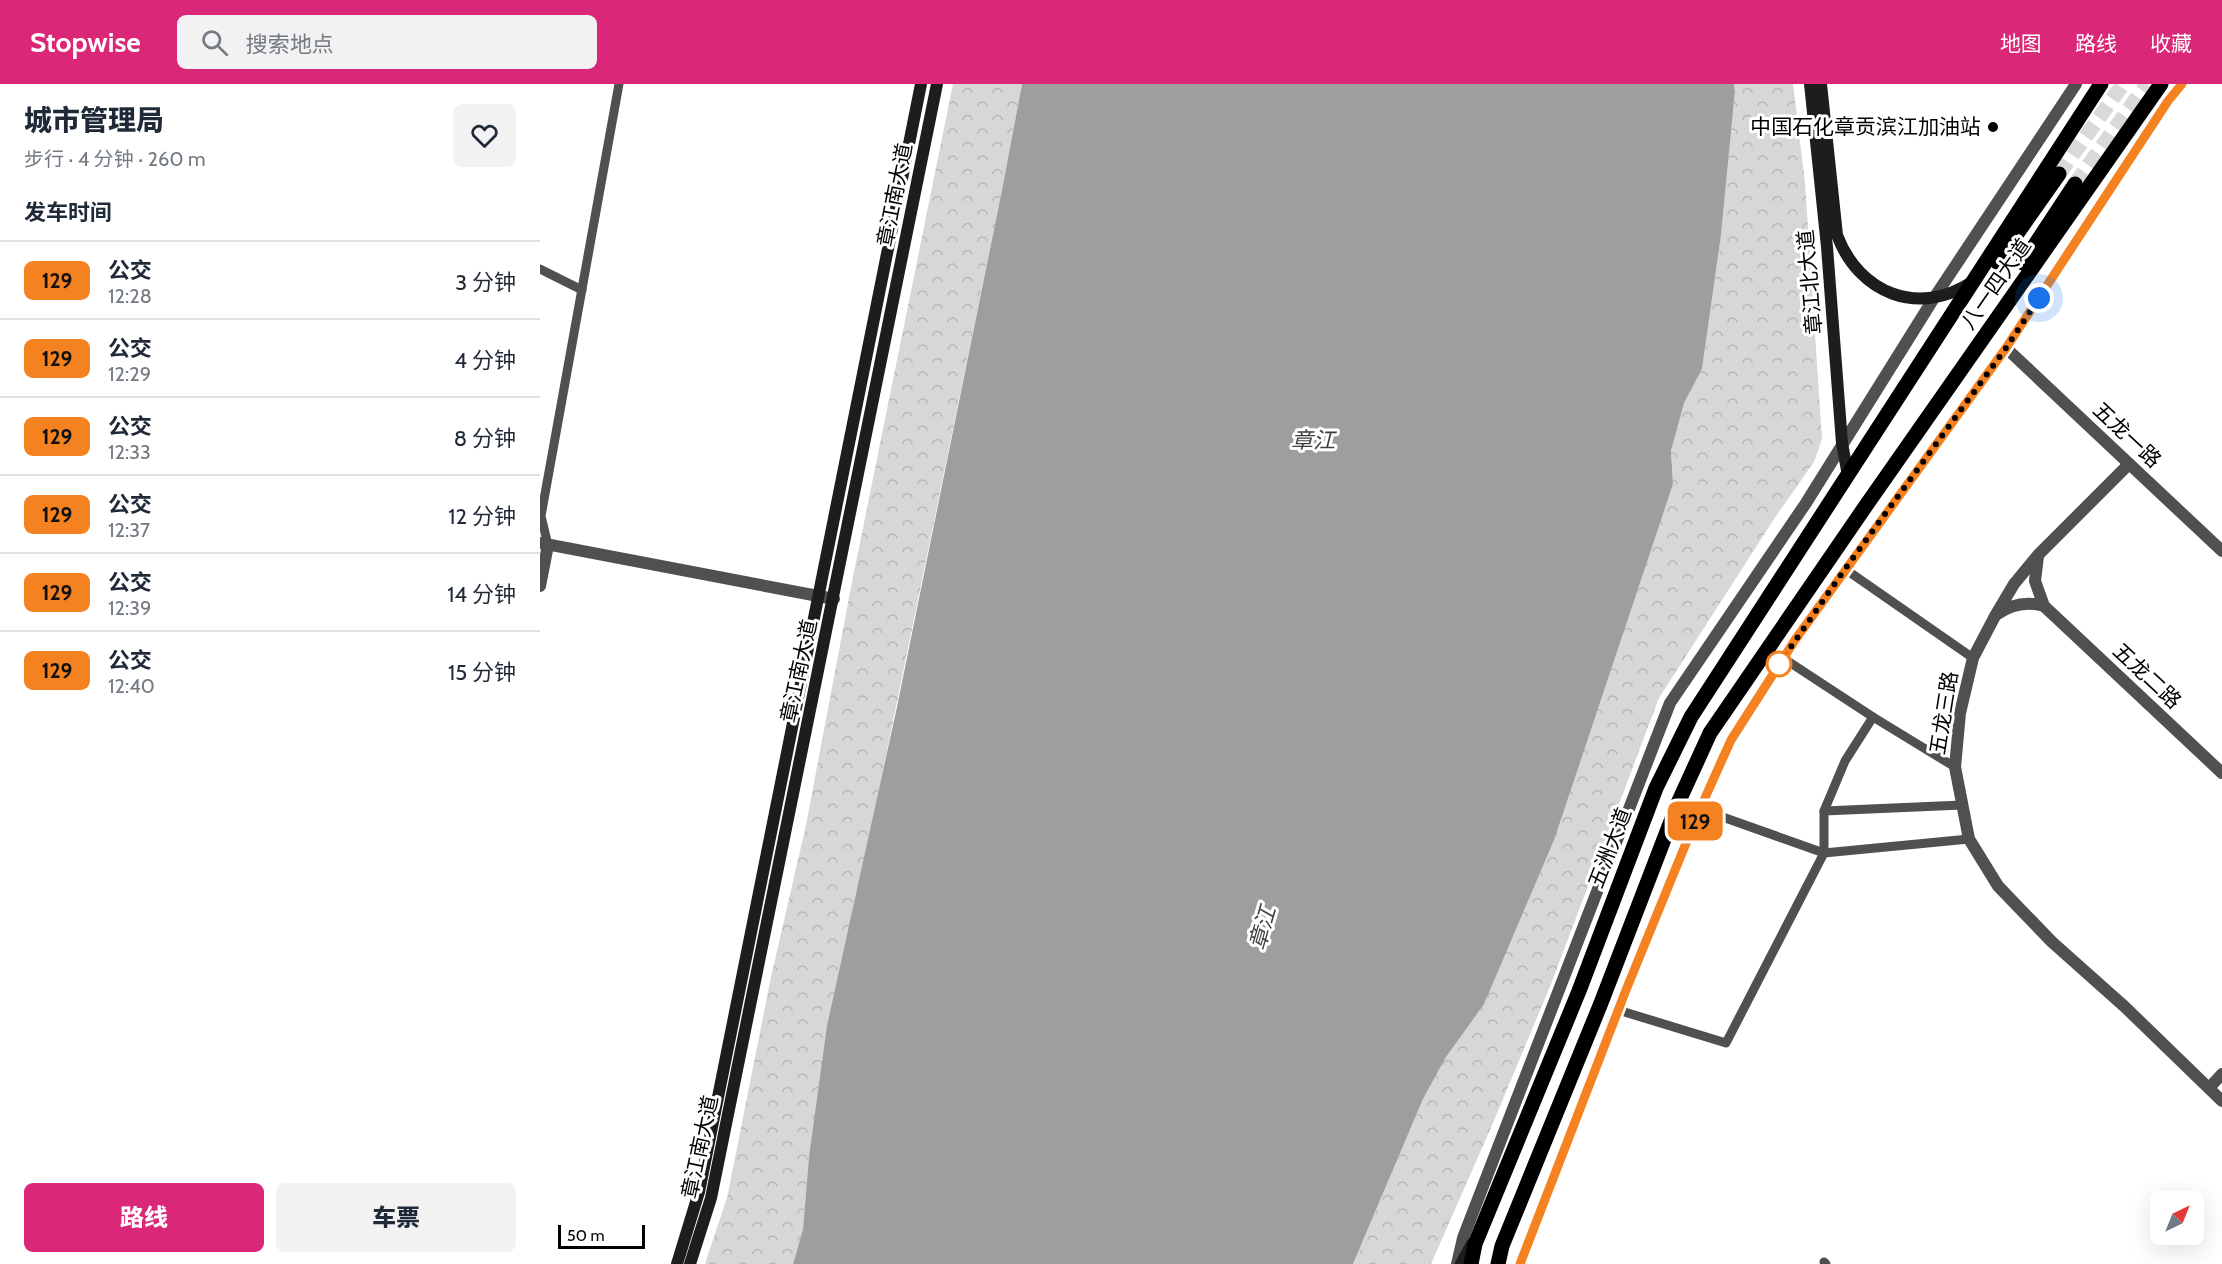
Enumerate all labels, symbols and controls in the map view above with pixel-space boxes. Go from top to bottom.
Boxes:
search box [177,15,597,69]
text: Stopwise [30,25,141,59]
icon: search [198,26,231,59]
text: 搜索地点 [246,31,334,58]
text: 地图 [2000,31,2042,56]
text: 路线 [2075,31,2117,56]
text: 收藏 [2150,31,2192,56]
text: 城市管理局 [24,103,164,137]
button: heart [453,104,516,167]
place label: 中国石化章贡滨江加油站 [1750,114,1981,139]
marker: 中国石化章贡滨江加油站 [1986,120,2000,134]
street label: 章江南大道 [872,141,917,249]
text: 步行 · 4 分钟 · 260 m [24,147,205,171]
text: 发车时间 [24,199,112,226]
street label: 章江北大道 [1792,229,1827,335]
street label: 八一四大道 [1955,234,2036,334]
text: 公交 [108,257,152,284]
text: 129 [42,268,72,293]
text: 3 分钟 [455,269,516,296]
your location [2024,283,2054,313]
text: 12:28 [108,284,152,308]
text: 公交 [108,335,152,362]
text: 129 [42,346,72,371]
text: 4 分钟 [454,347,516,374]
text: 12:29 [108,362,151,386]
street label: 五龙一路 [2088,397,2167,472]
text: 公交 [108,413,152,440]
text: 129 [42,424,72,449]
text: 8 分钟 [454,425,516,452]
water label: 章江 [1291,427,1337,454]
text: 12:33 [108,440,151,464]
text: 公交 [108,491,152,518]
text: 129 [42,502,72,527]
text: 12 分钟 [448,503,516,530]
text: 12:37 [108,518,150,542]
text: 公交 [108,569,152,596]
text: 129 [42,580,72,605]
text: 14 分钟 [447,581,516,608]
text: 12:39 [108,596,151,620]
street label: 章江南大道 [775,617,822,725]
street label: 五龙二路 [2108,638,2187,713]
text: 公交 [108,647,152,674]
unlabelled marker [1766,651,1792,677]
text: 129 [42,658,72,683]
text: 15 分钟 [448,659,516,686]
street label: 五龙三路 [1925,669,1962,756]
text: 12:40 [108,674,155,698]
line badge: 129 [1660,802,1730,840]
street label: 五洲大道 [1583,804,1636,892]
text: 129 [1680,809,1710,834]
water label: 章江 [1243,901,1282,953]
street label: 章江南大道 [676,1093,723,1201]
button: 路线 [24,1183,264,1252]
button: 车票 [276,1183,516,1252]
north arrow [2150,1191,2204,1245]
map controls [2150,1191,2204,1245]
scale bar [558,1222,645,1250]
text: 50 m [567,1226,604,1245]

